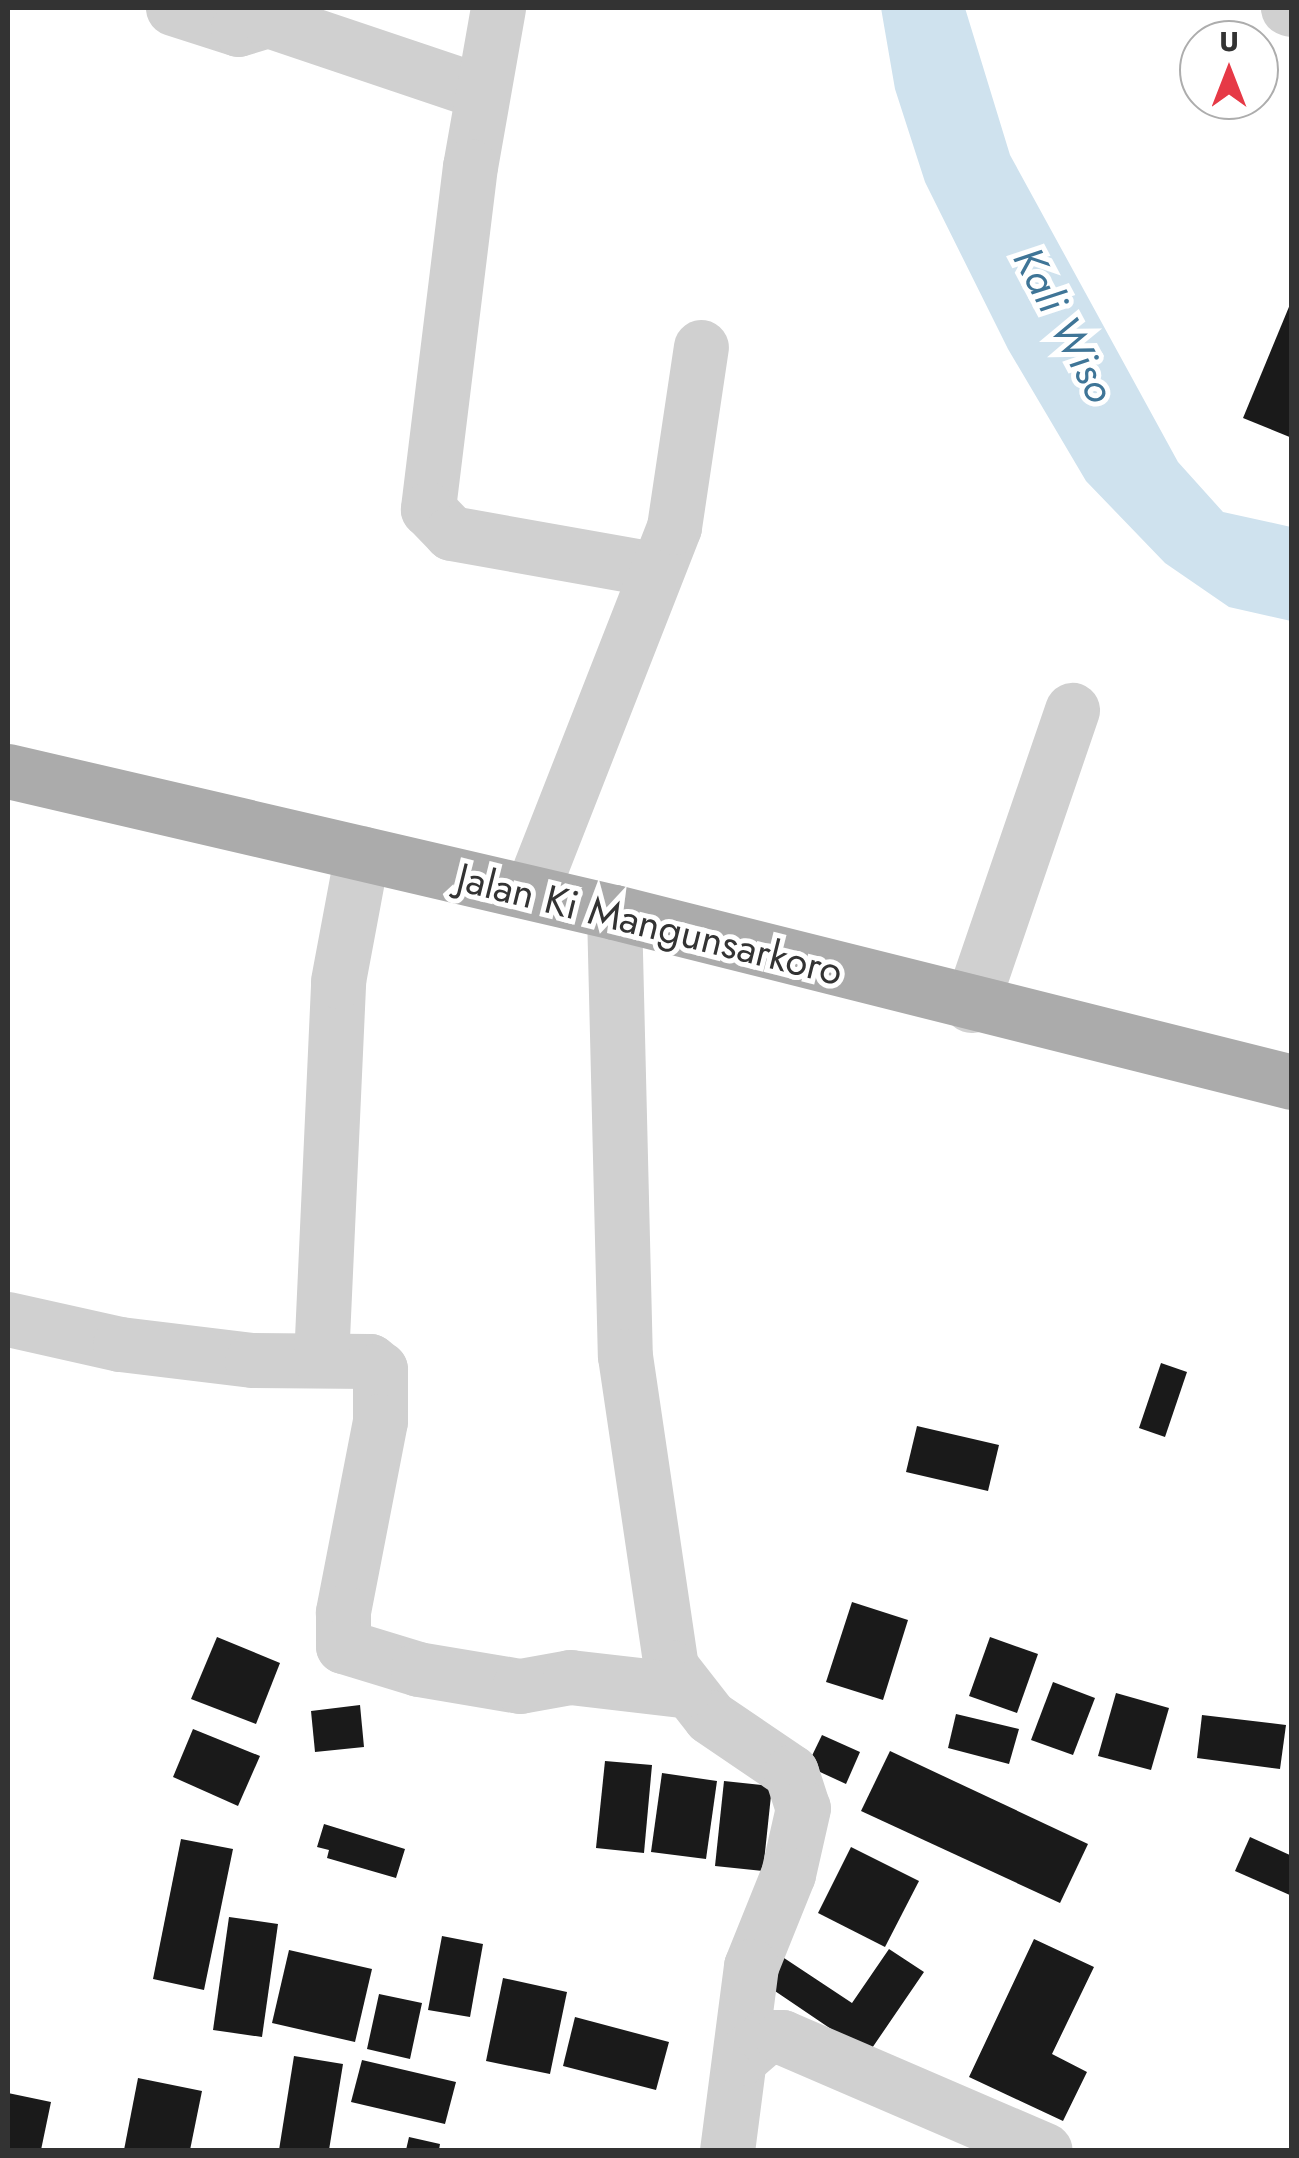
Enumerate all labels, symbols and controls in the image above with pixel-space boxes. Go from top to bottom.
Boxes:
north arrow [1179,20,1279,120]
text: U [1219,21,1239,62]
water label: Kali Wiso [1002,239,1126,411]
street label: Jalan Ki Mangunsarkoro [452,853,848,995]

